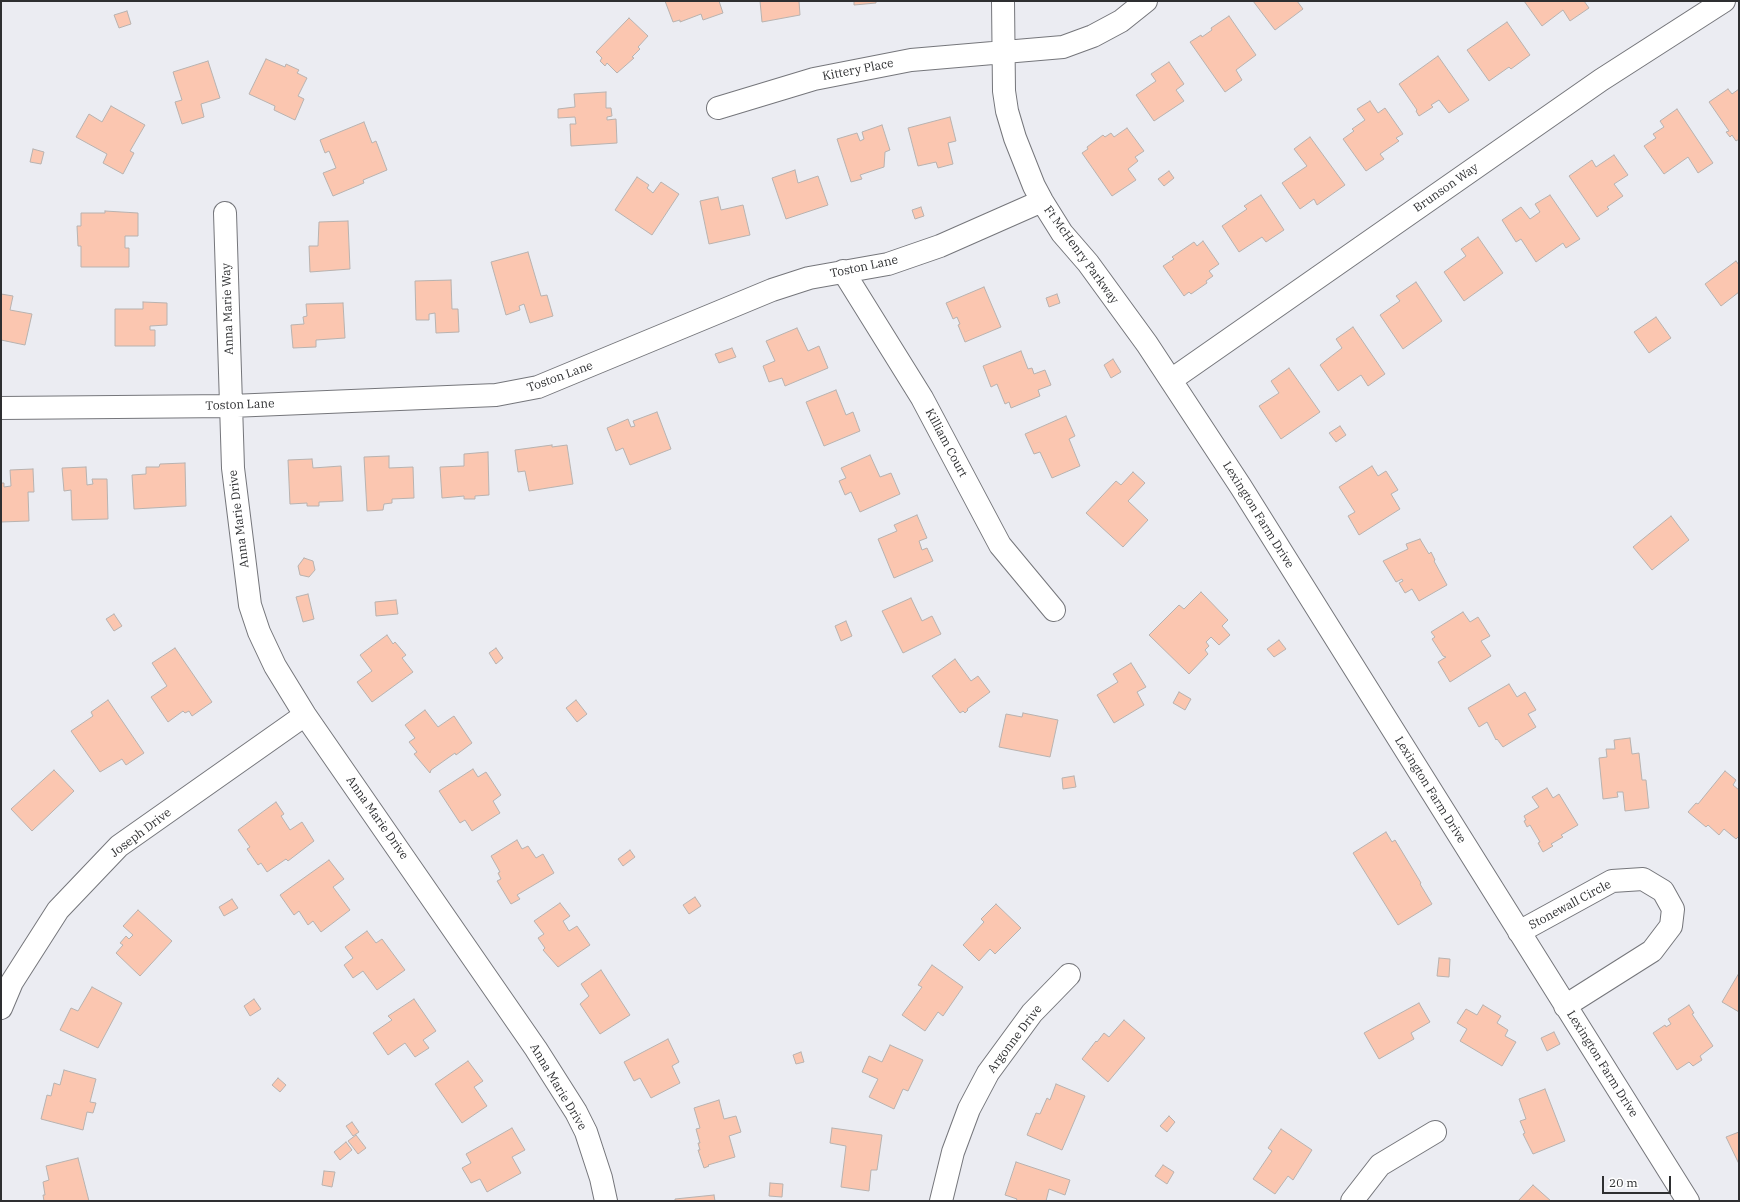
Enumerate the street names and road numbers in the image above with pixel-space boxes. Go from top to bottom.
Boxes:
street label: Kittery Place [821,56,895,84]
street label: Brunson Way [1411,160,1481,216]
street label: Ft McHenry Parkway [1041,203,1121,307]
street label: Toston Lane [829,253,899,281]
street label: Anna Marie Way [219,263,237,355]
street label: Toston Lane [525,358,595,396]
street label: Toston Lane [205,397,275,413]
street label: Killiam Court [922,406,970,480]
street label: Lexington Farm Drive [1219,459,1297,571]
street label: Anna Marie Drive [226,469,252,569]
street label: Lexington Farm Drive [1391,734,1469,846]
street label: Anna Marie Drive [343,774,411,862]
street label: Joseph Drive [108,805,174,861]
street label: Stonewall Circle [1526,877,1614,933]
street label: Argonne Drive [985,1002,1045,1076]
street label: Lexington Farm Drive [1563,1008,1641,1120]
street label: Anna Marie Drive [526,1041,590,1133]

